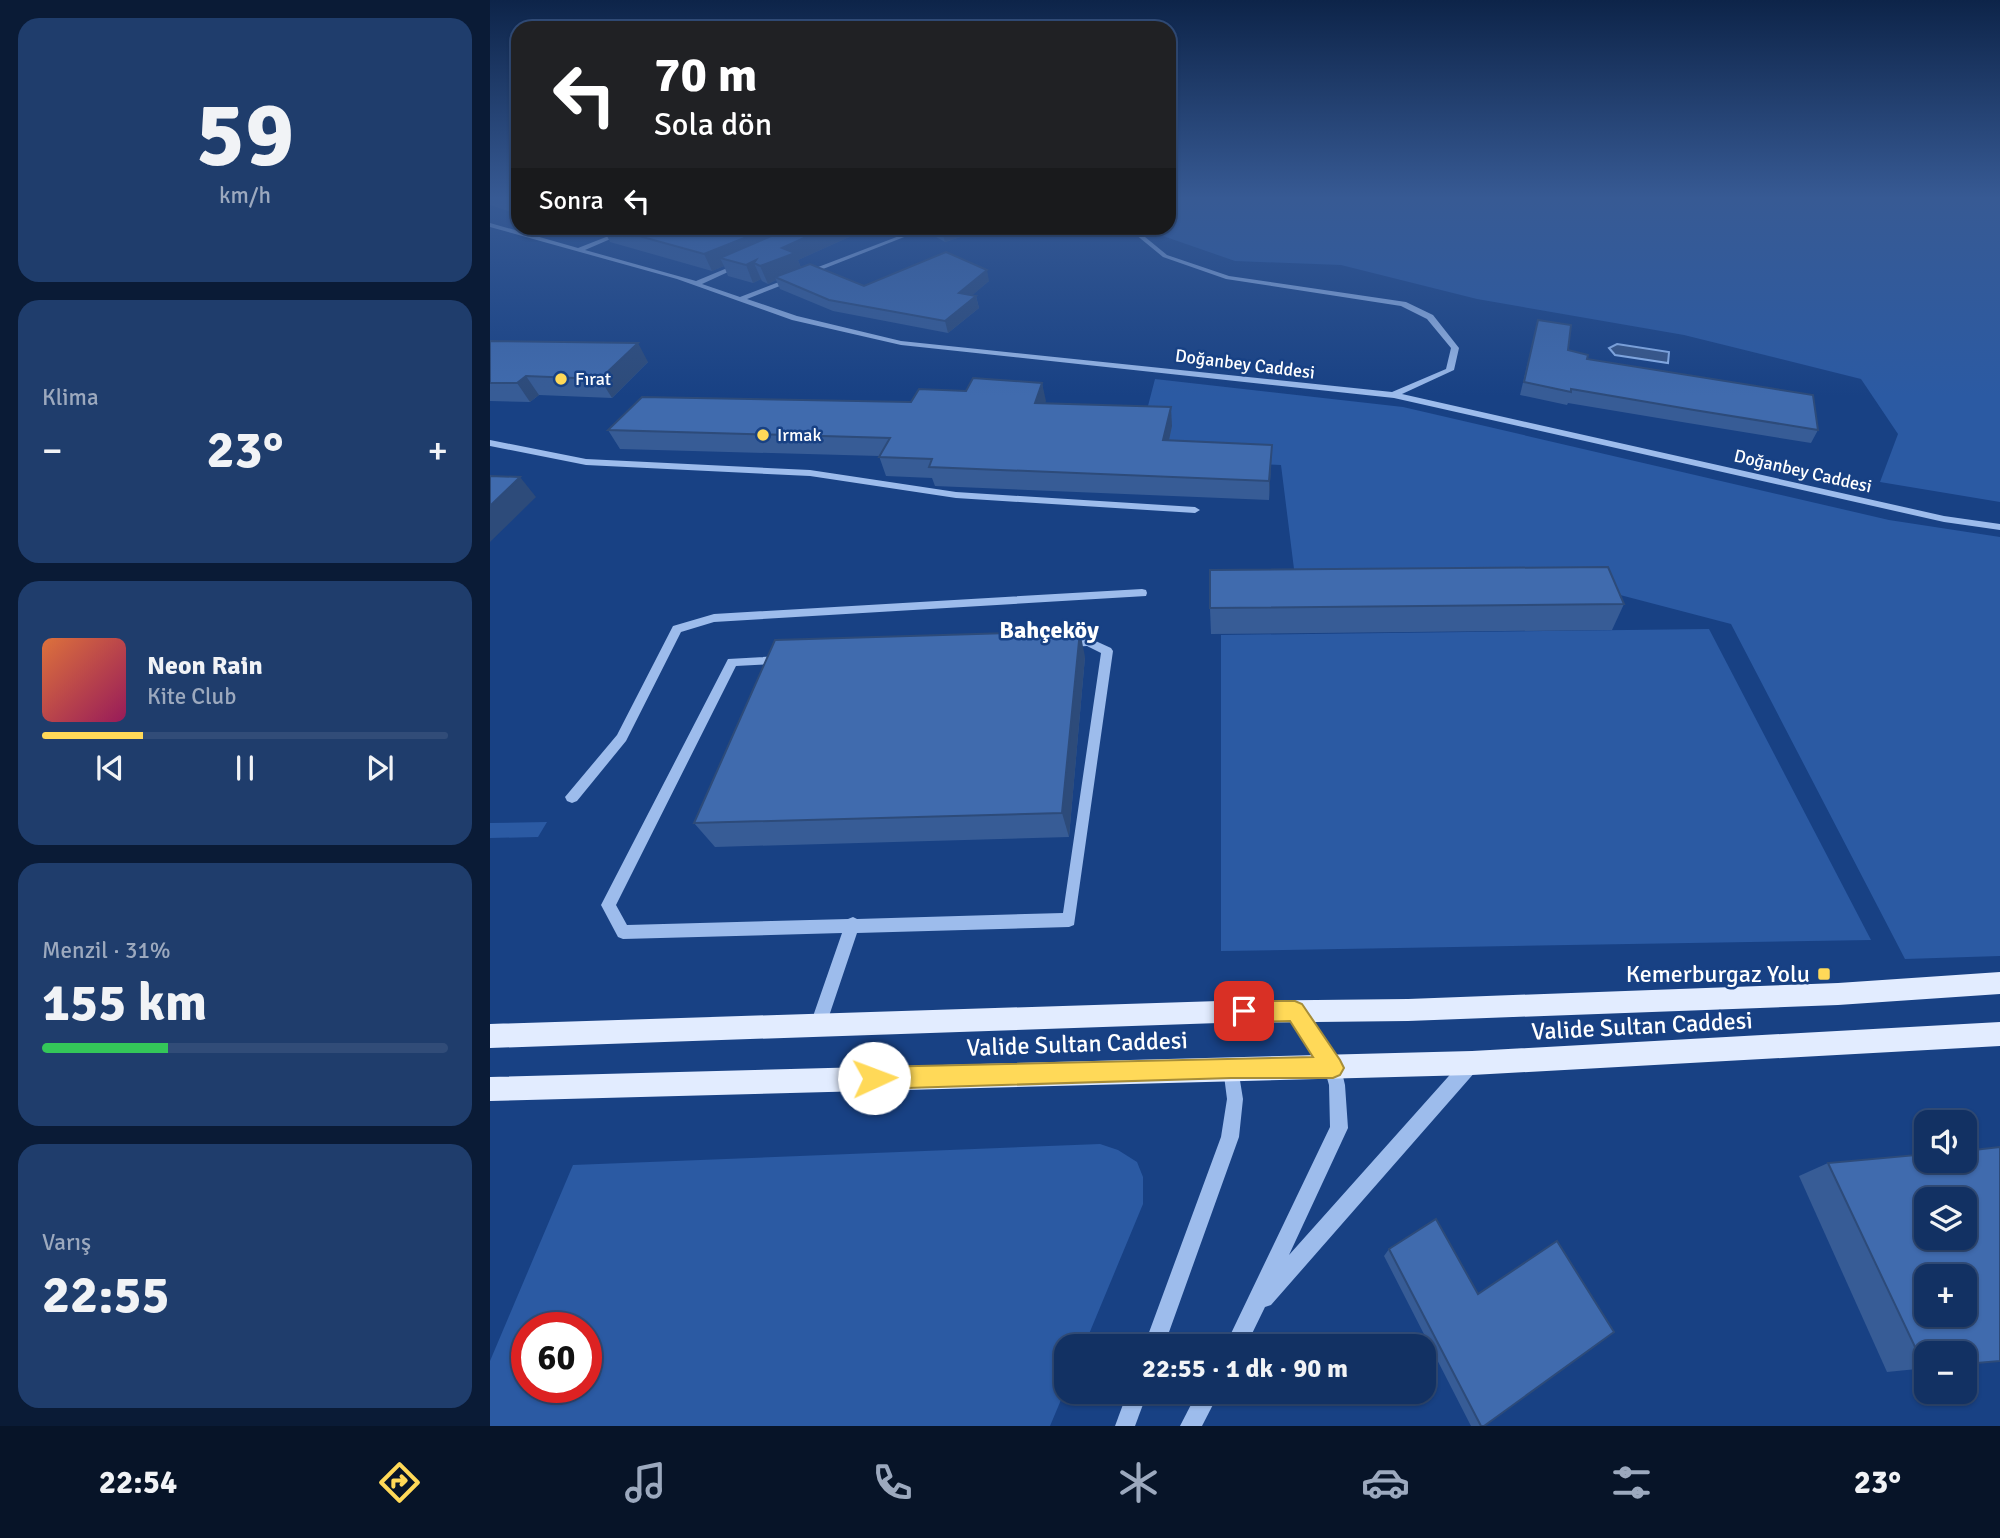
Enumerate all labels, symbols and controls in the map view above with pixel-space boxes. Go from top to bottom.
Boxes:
text: 70 m [654,45,757,105]
icon: left [539,49,630,140]
text: 59 [196,79,294,192]
text: Sola dön [654,105,772,144]
text: km/h [219,181,271,210]
icon: left [618,182,656,220]
text: Sonra [539,185,604,217]
street label: Doğanbey Caddesi [1174,345,1316,383]
place label: Fırat [575,368,611,390]
marker: Fırat [553,371,569,387]
text: Klima [42,383,99,412]
text: 23° [207,418,283,482]
place label: Irmak [777,424,821,446]
text: − [42,427,63,474]
text: + [427,427,448,474]
marker: Irmak [755,427,771,443]
street label: Doğanbey Caddesi [1732,444,1874,498]
district label: Bahçeköy [999,615,1099,645]
text: Neon Rain [147,650,263,682]
text: Kite Club [147,682,236,711]
icon: previous [91,749,129,787]
icon: pause [226,749,264,787]
icon: next [361,749,399,787]
text: Menzil · 31% [42,936,171,965]
place label: Kemerburgaz Yolu [1626,959,1810,989]
marker: Kemerburgaz Yolu [1816,966,1832,982]
text: 155 km [42,971,207,1035]
pin [1214,981,1274,1041]
icon: arrive [1225,992,1263,1030]
street label: Valide Sultan Caddesi [1531,1005,1753,1047]
street label: Valide Sultan Caddesi [966,1025,1188,1063]
position arrow [837,1041,911,1115]
map controls [1914,1110,1977,1404]
button: sound [1914,1110,1977,1173]
button: layers [1914,1187,1977,1250]
text: Varış [42,1228,91,1257]
text: 22:55 [42,1263,170,1327]
button: + [1914,1264,1977,1327]
speed limit sign: 60 [511,1312,602,1403]
button: − [1914,1341,1977,1404]
text: 22:55 · 1 dk · 90 m [1142,1353,1348,1385]
icon: directions [375,1458,424,1507]
icon: music [621,1458,670,1507]
icon: phone [868,1458,917,1507]
icon: climate [1114,1458,1163,1507]
icon: car [1361,1458,1410,1507]
icon: filters [1607,1458,1656,1507]
text: 22:54 [99,1463,177,1502]
text: 23° [1854,1463,1901,1502]

